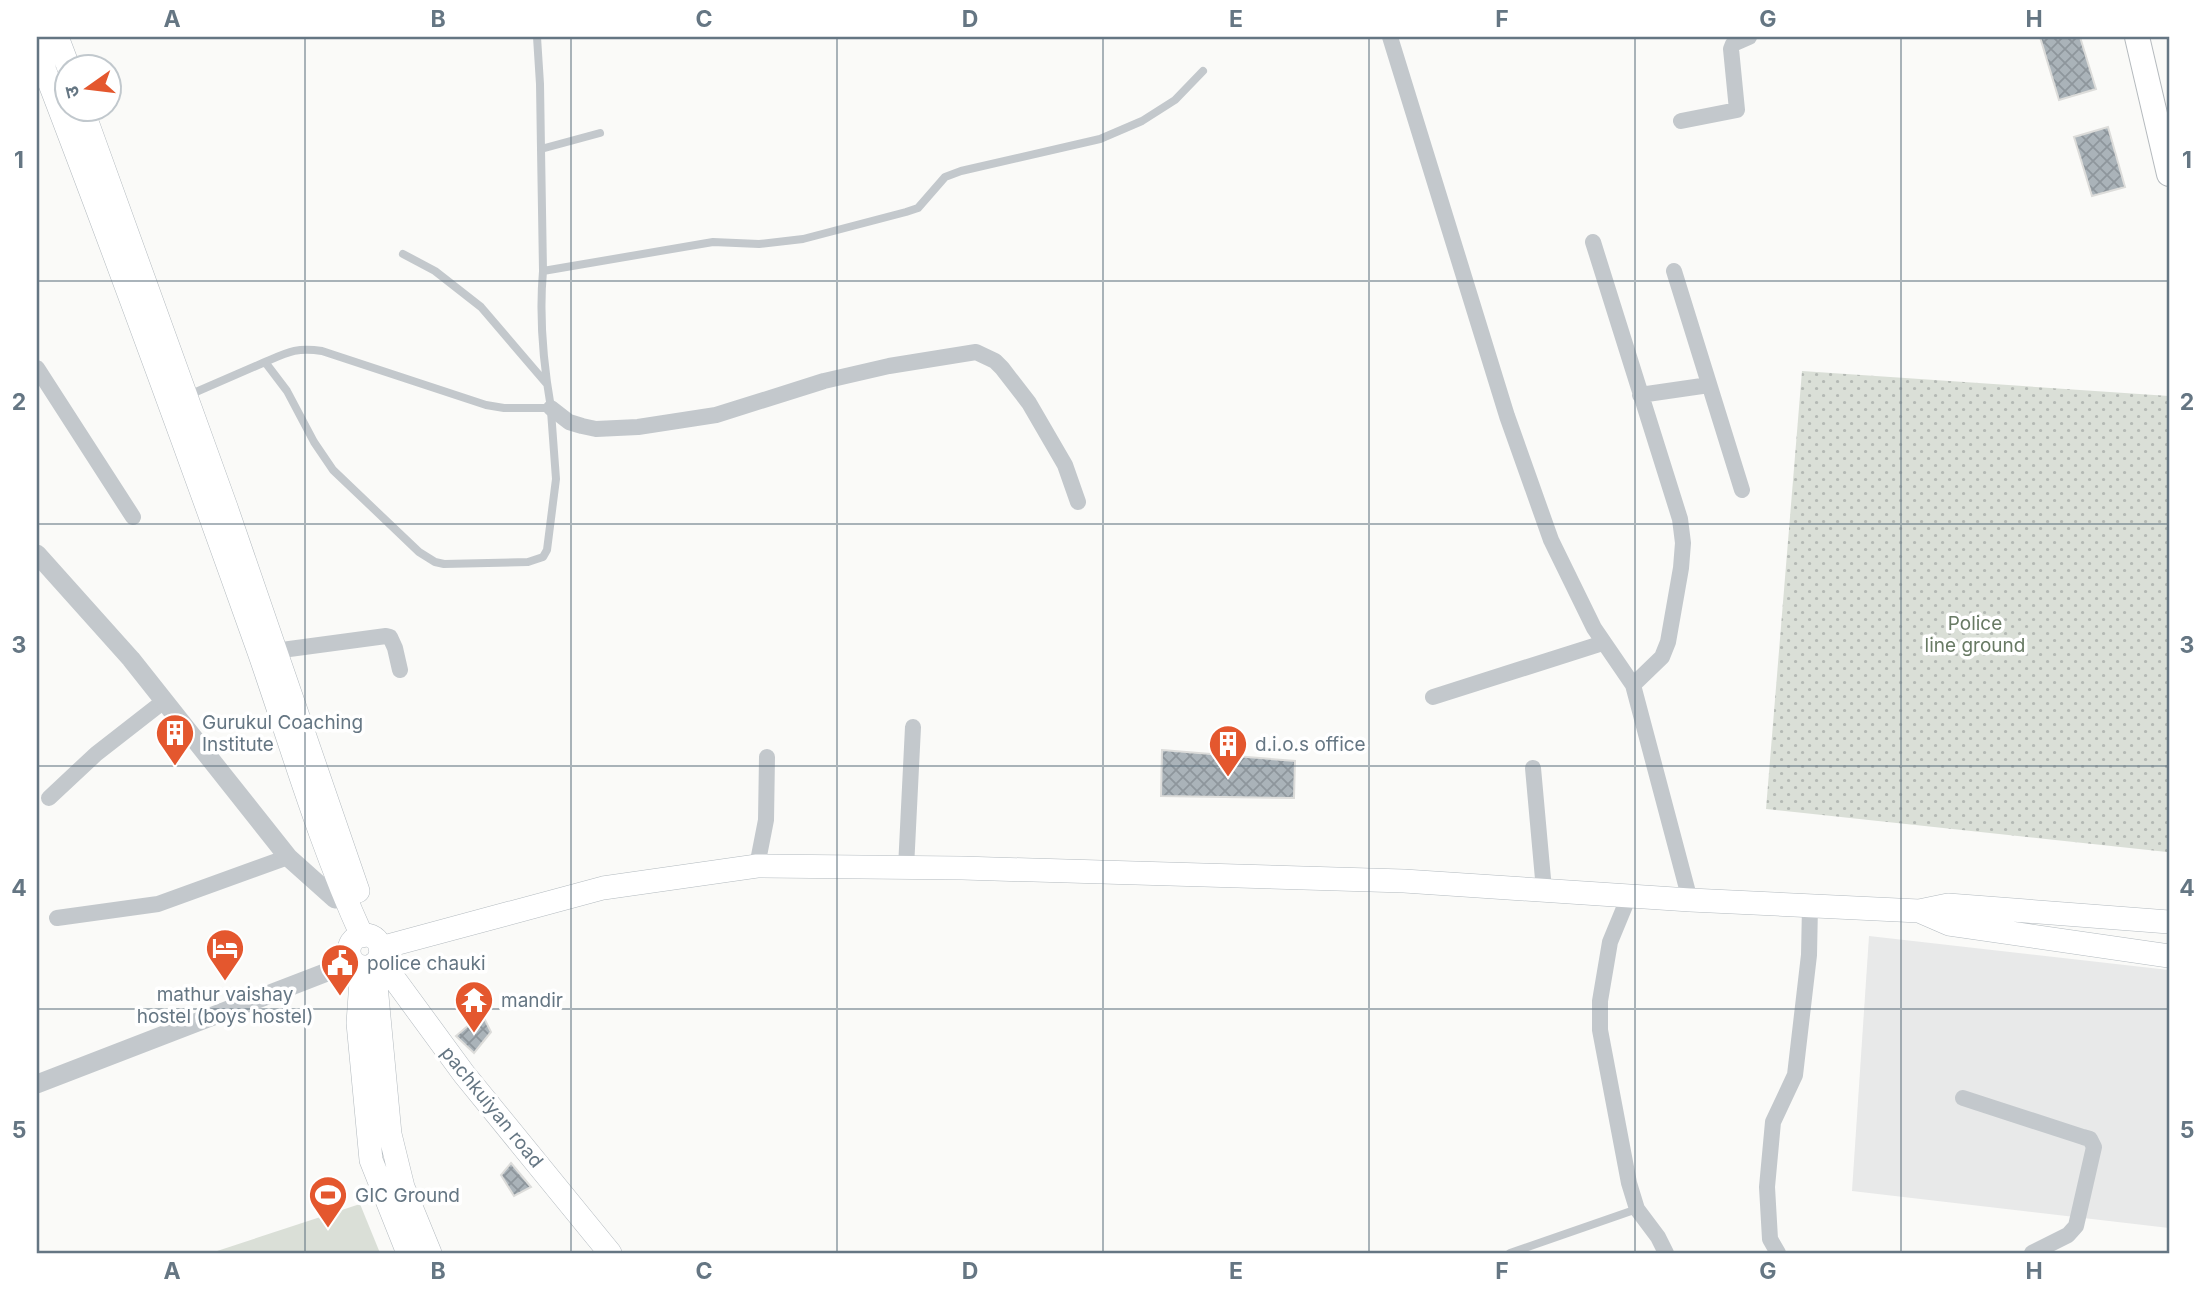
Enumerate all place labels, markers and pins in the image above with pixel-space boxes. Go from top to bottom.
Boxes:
place label: Gurukul Coaching Institute [202,711,363,756]
building icon: Gurukul Coaching Institute [154,712,196,767]
building icon: d.i.o.s office [1207,723,1249,778]
place label: d.i.o.s office [1255,733,1366,756]
hotel icon: mathur vaishay hostel (boys hostel) [204,927,246,982]
public building icon: police chauki [319,942,361,997]
place label: police chauki [367,952,486,975]
temple icon: mandir [453,979,495,1034]
place label: mathur vaishay hostel (boys hostel) [137,983,313,1028]
place label: mandir [501,989,563,1012]
sports icon: GIC Ground [307,1174,349,1229]
place label: GIC Ground [355,1184,460,1207]

